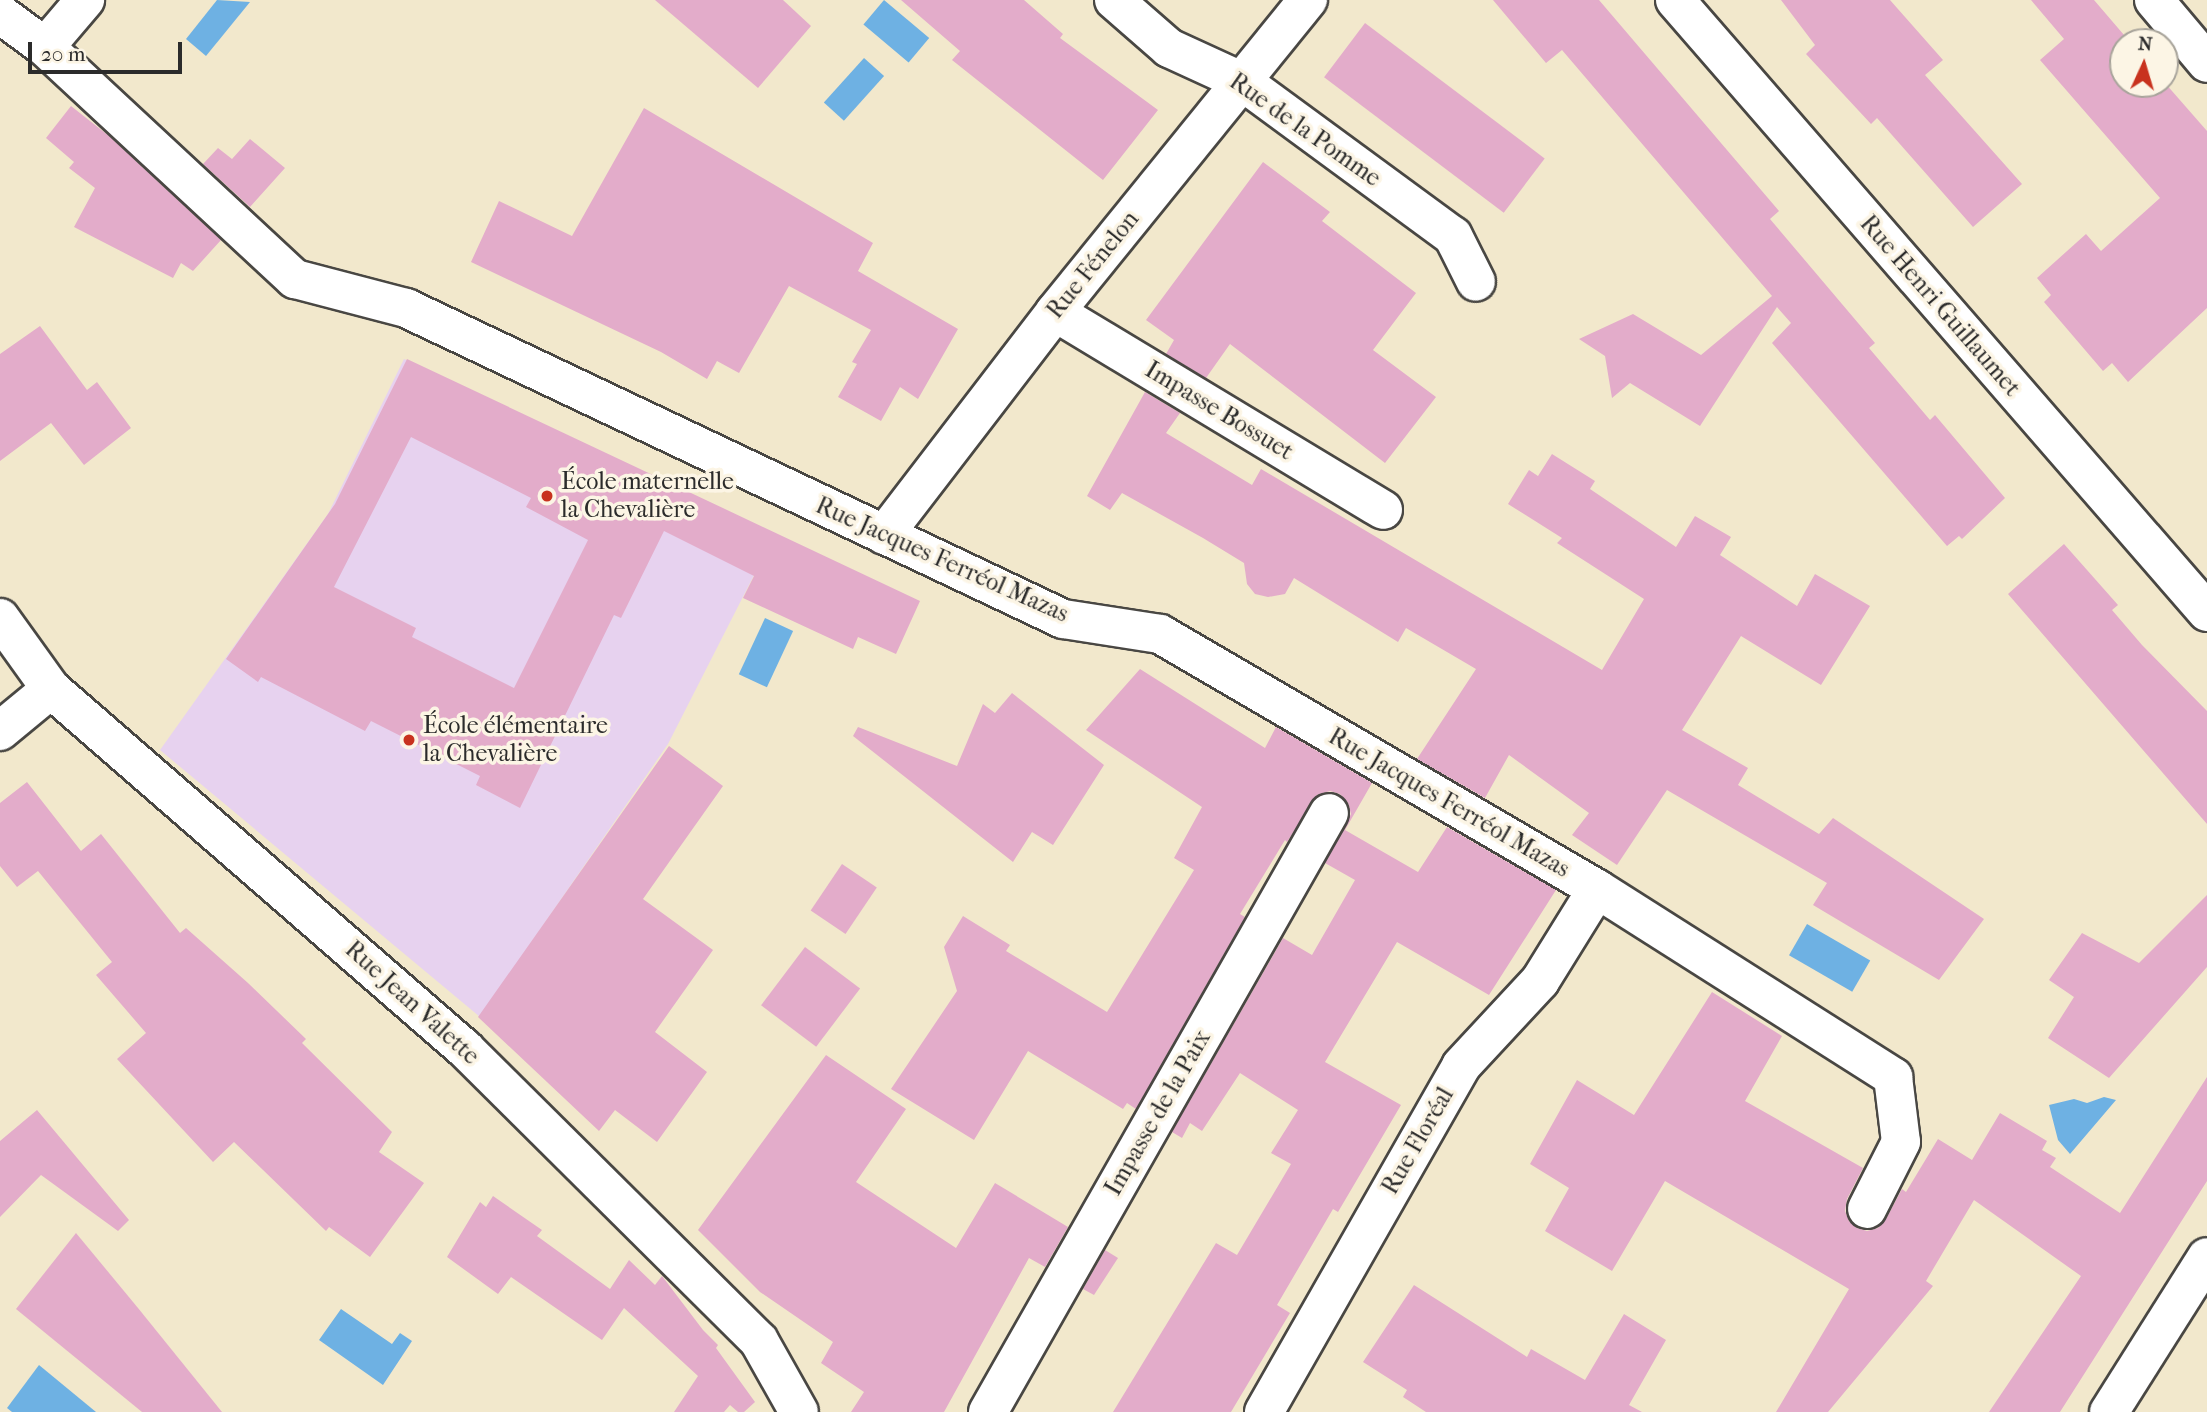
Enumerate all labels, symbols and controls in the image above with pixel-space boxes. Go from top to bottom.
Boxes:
scale bar [32,28,186,72]
north arrow [2109,28,2179,98]
text: N [2137,33,2153,56]
text: 20 m [41,42,85,66]
street label: Rue de la Pomme [1224,67,1386,193]
street label: Rue Fénelon [1041,205,1145,325]
street label: Rue Henri Guillaumet [1854,210,2026,402]
street label: Impasse Bossuet [1140,355,1298,467]
place label: École maternelle la Chevalière [561,468,734,524]
marker: École maternelle la Chevalière [539,488,555,504]
street label: Rue Jacques Ferréol Mazas [811,491,1073,629]
place label: École élémentaire la Chevalière [423,712,608,768]
street label: Rue Jacques Ferréol Mazas [1323,722,1575,884]
marker: École élémentaire la Chevalière [401,732,417,748]
street label: Rue Jean Valette [339,935,485,1071]
street label: Impasse de la Paix [1099,1025,1217,1201]
street label: Rue Floréal [1376,1082,1460,1200]

